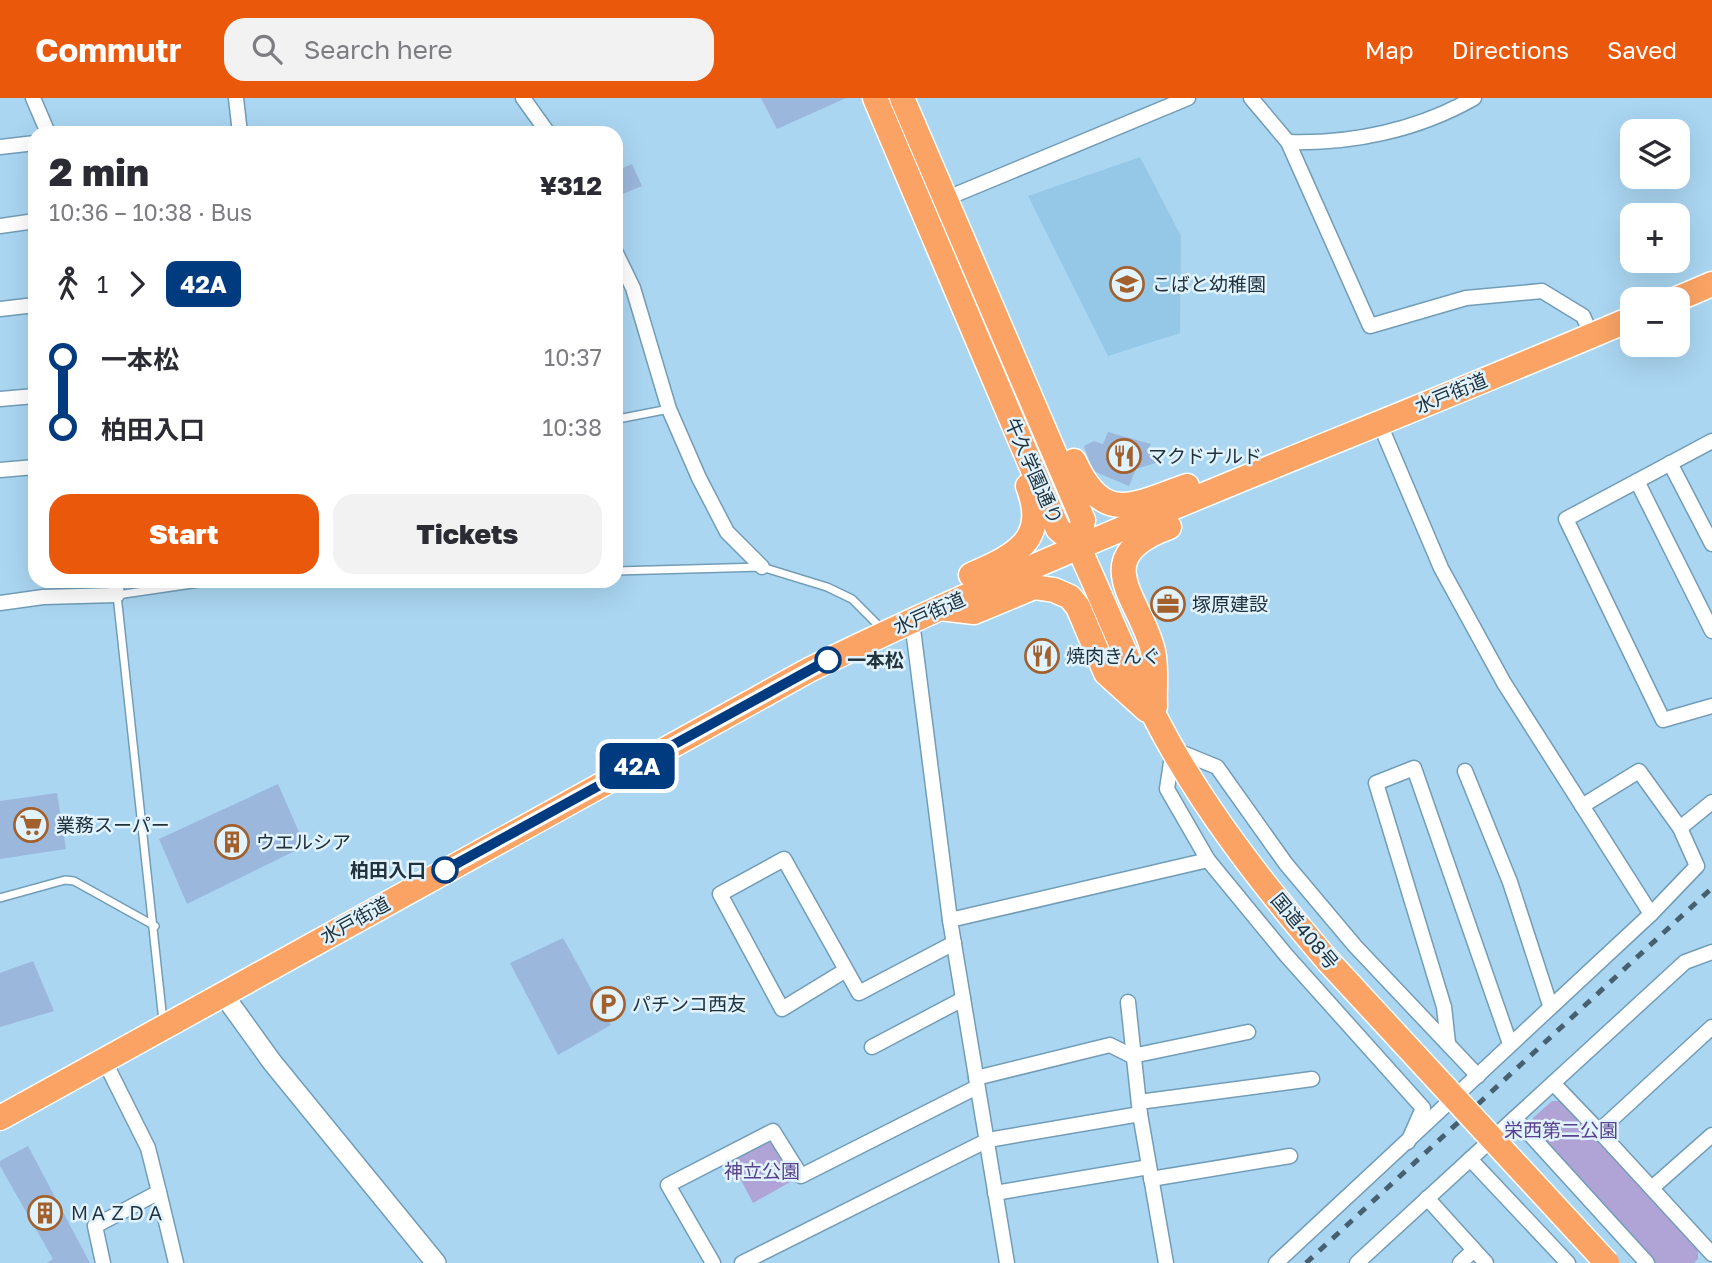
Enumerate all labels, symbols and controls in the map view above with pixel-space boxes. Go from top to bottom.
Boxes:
search box [224,18,714,81]
text: Commutr [35,30,182,69]
icon: search [248,30,286,68]
text: Search here [304,34,453,65]
text: Map [1365,35,1414,64]
text: Directions [1452,35,1569,64]
text: Saved [1607,35,1677,64]
map controls [1620,119,1690,357]
button: layers [1620,119,1690,189]
text: 2 min [49,149,149,194]
text: ¥312 [540,170,602,201]
text: 10:36 – 10:38 · Bus [49,198,252,226]
button: + [1620,203,1690,273]
icon: walk [49,265,87,303]
icon: forward [118,265,156,303]
school or university icon: こばと幼稚園 [1108,265,1146,303]
text: 42A [180,269,227,298]
text: 1 [97,270,108,298]
place label: こばと幼稚園 [1152,272,1266,295]
button: − [1620,287,1690,357]
text: 10:37 [544,343,602,371]
text: 一本松 [101,344,179,375]
street label: 水戸街道 [1411,368,1490,417]
text: 10:38 [542,413,602,441]
text: 柏田入口 [101,414,205,445]
street label: 牛久学園通り [1001,414,1068,528]
restaurant icon: マクドナルド [1105,437,1143,475]
place label: マクドナルド [1148,444,1262,467]
button: Start [49,494,319,574]
button: Tickets [333,494,602,574]
office icon: 塚原建設 [1149,585,1187,623]
street label: 水戸街道 [889,587,968,639]
place label: 塚原建設 [1192,592,1268,615]
restaurant icon: 焼肉きんぐ [1023,637,1061,675]
place label: 焼肉きんぐ [1066,644,1161,667]
marker: 一本松 [815,647,841,673]
place label: 一本松 [847,648,904,671]
line badge: 42A [597,743,677,789]
text: 42A [614,751,660,780]
supermarket icon: 業務スーパー [12,806,50,844]
place label: 業務スーパー [56,813,170,836]
building icon: ウエルシア [213,823,251,861]
place label: ウエルシア [256,830,351,853]
marker: 柏田入口 [432,857,458,883]
place label: 柏田入口 [350,858,426,881]
street label: 国道408号 [1267,888,1344,973]
street label: 水戸街道 [316,891,394,948]
parking icon: パチンコ西友 [589,985,627,1023]
place label: パチンコ西友 [632,992,746,1015]
park label: 栄西第二公園 [1504,1118,1618,1141]
park label: 神立公園 [724,1159,800,1182]
building icon: ＭＡＺＤＡ [26,1194,64,1232]
place label: ＭＡＺＤＡ [70,1201,165,1224]

